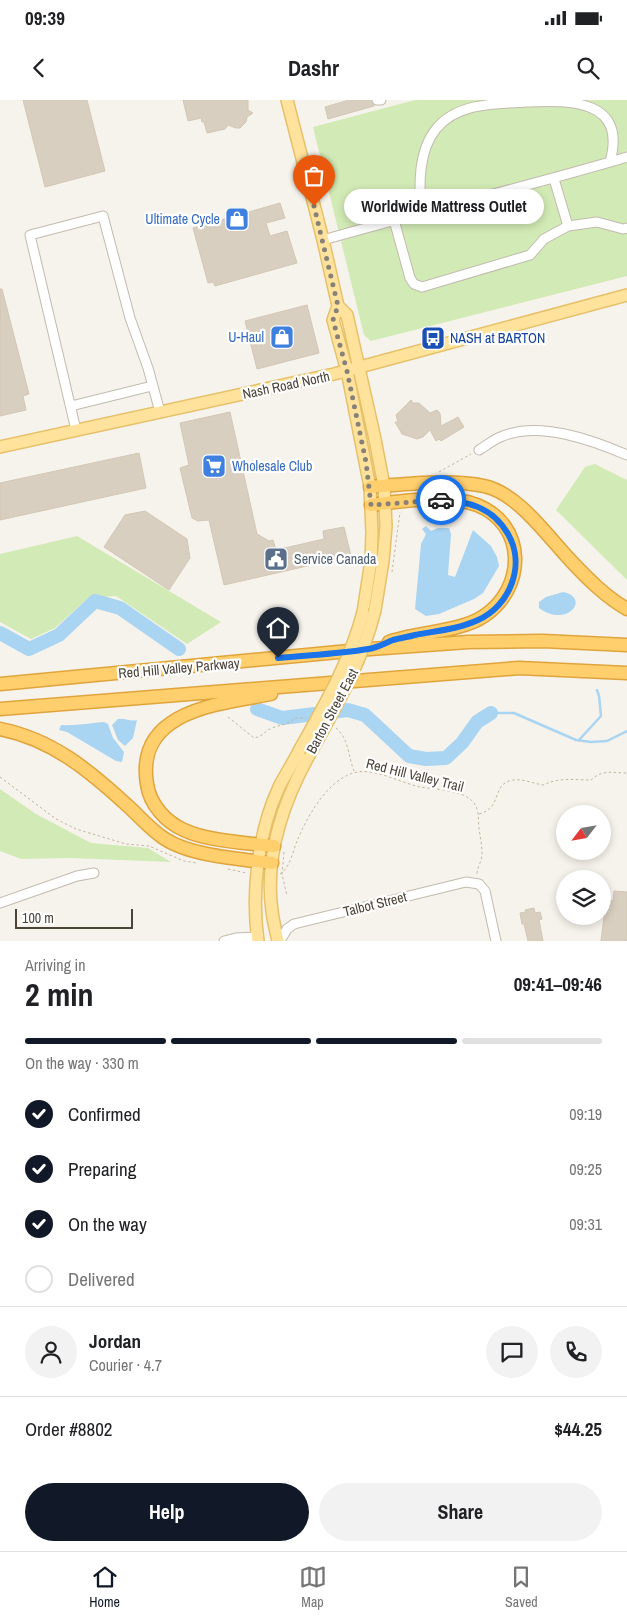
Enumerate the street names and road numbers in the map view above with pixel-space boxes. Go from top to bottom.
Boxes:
street label: Nash Road North [241,367,331,403]
street label: Red Hill Valley Parkway [118,654,241,682]
street label: Barton Street East [302,665,362,757]
street label: Red Hill Valley Trail [364,754,466,796]
street label: Talbot Street [341,887,409,921]

